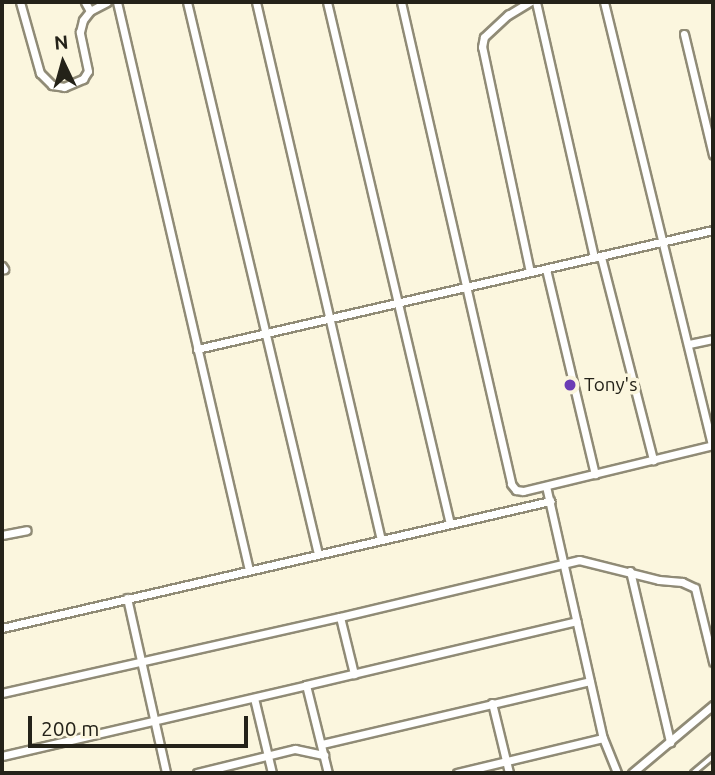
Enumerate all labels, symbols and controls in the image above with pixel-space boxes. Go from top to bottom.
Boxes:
north arrow [28,28,98,98]
text: N [53,31,69,54]
place label: Tony's [584,374,637,396]
marker: Tony's [562,377,578,393]
scale bar [32,702,252,746]
text: 200 m [41,716,99,740]

